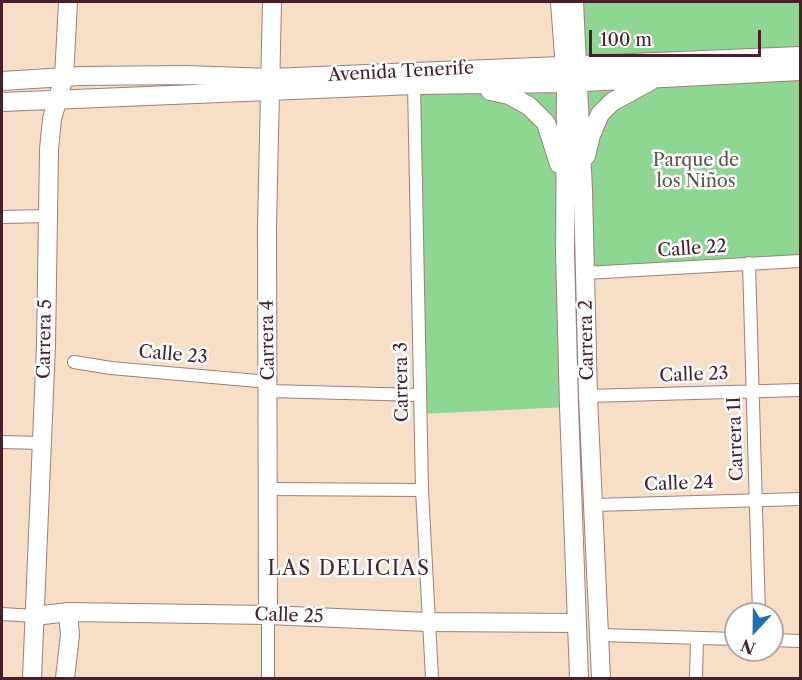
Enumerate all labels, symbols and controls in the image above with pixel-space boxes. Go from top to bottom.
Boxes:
scale bar [592,18,764,56]
text: 100 m [600,29,652,51]
street label: Avenida Tenerife [327,57,475,87]
park label: Parque de los Niños [653,150,739,192]
street label: Calle 22 [657,236,727,262]
street label: Carrera 5 [34,299,56,379]
street label: Carrera 4 [256,300,280,380]
street label: Carrera 2 [575,300,599,380]
street label: Calle 23 [138,341,208,369]
street label: Carrera 3 [391,342,413,422]
street label: Calle 23 [659,363,729,387]
street label: Carrera 1I [724,396,748,482]
street label: Calle 24 [644,472,714,496]
district label: LAS DELICIAS [267,557,431,581]
north arrow [724,602,784,662]
street label: Calle 25 [254,604,324,628]
text: N [738,635,758,659]

